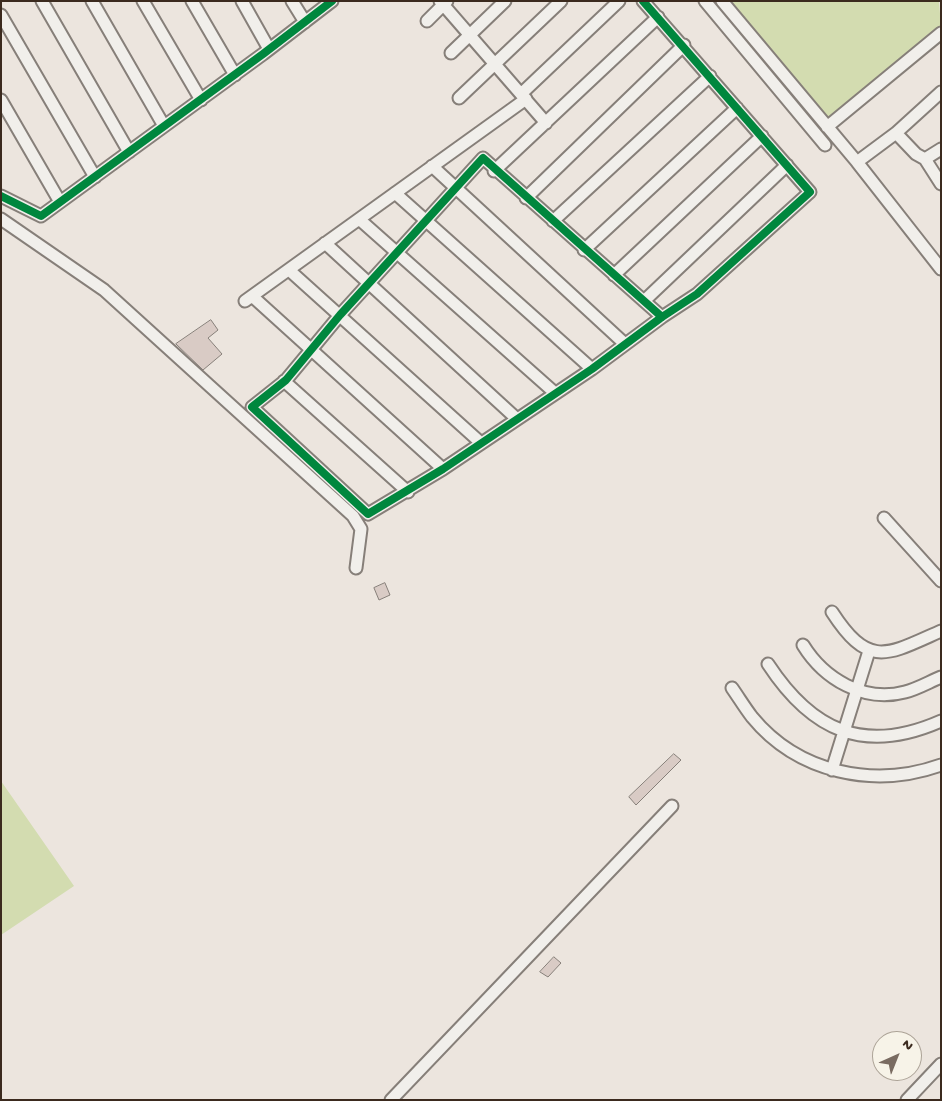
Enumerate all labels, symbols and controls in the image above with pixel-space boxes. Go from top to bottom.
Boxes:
north arrow [872,1031,922,1081]
text: N [898,1036,916,1055]

